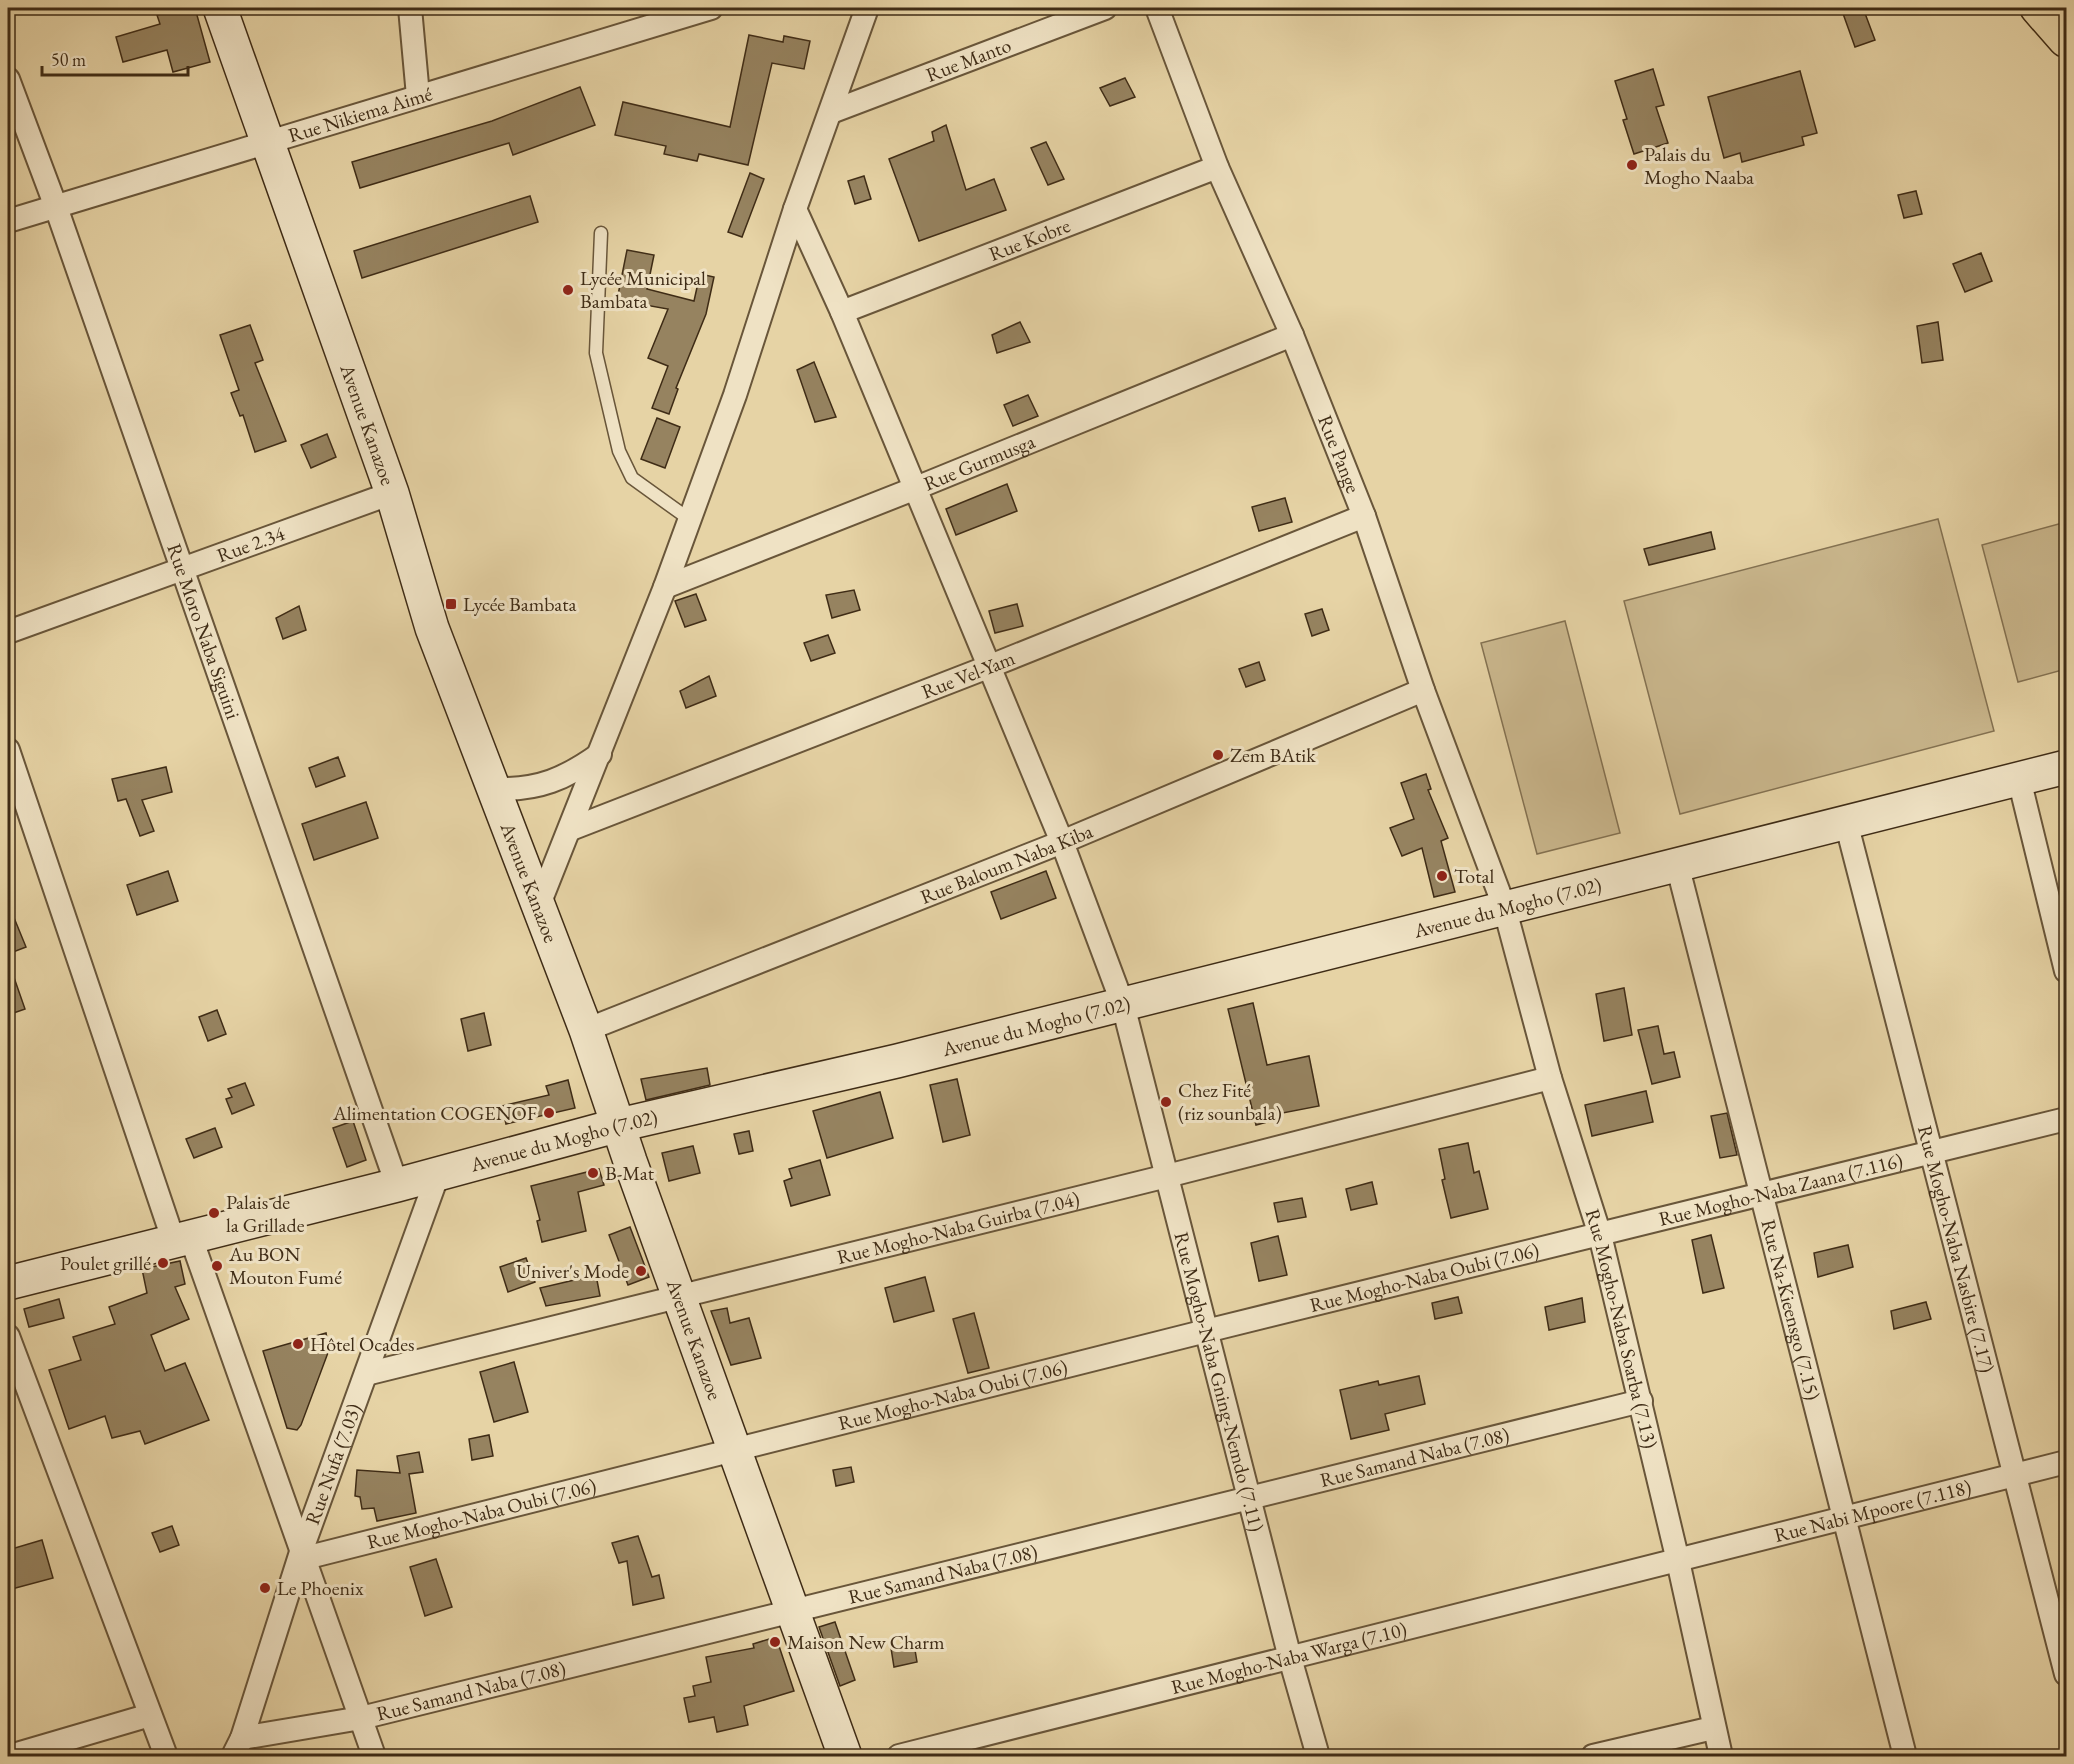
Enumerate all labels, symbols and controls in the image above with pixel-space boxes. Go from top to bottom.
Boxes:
street label: Rue Manto [922,32,1015,88]
scale bar [42,39,188,77]
text: 50 m [51,48,86,71]
street label: Rue Nikiema Aimé [285,80,436,148]
place label: Palais du Mogho Naaba [1644,141,1754,190]
marker: Palais du Mogho Naaba [1625,158,1639,172]
street label: Rue Kobre [985,212,1074,267]
place label: Lycée Municipal Bambata [580,265,706,314]
marker: Lycée Municipal Bambata [561,283,575,297]
street label: Avenue Kanazoe [334,360,401,489]
street label: Rue Pange [1312,411,1367,497]
street label: Rue Gurmusga [920,428,1039,497]
street label: Rue 2.34 [213,520,288,568]
street label: Rue Moro Naba Siguini [161,540,247,723]
place label: Lycée Bambata [463,591,577,617]
marker: Lycée Bambata [444,597,458,611]
street label: Rue Vel-Yam [918,644,1019,705]
place label: Zem BAtik [1230,742,1316,768]
marker: Zem BAtik [1211,748,1225,762]
street label: Avenue Kanazoe [494,818,564,946]
street label: Rue Baloum Naba Kiba [916,818,1096,910]
place label: Total [1454,863,1494,889]
marker: Total [1435,869,1449,883]
street label: Avenue du Mogho (7.02) [1410,871,1604,944]
street label: Avenue du Mogho (7.02) [939,990,1133,1062]
place label: Chez Fité (riz sounbala) [1178,1077,1282,1126]
marker: Chez Fité (riz sounbala) [1159,1095,1173,1109]
place label: Alimentation COGENOF [332,1100,537,1126]
street label: Avenue du Mogho (7.02) [467,1104,660,1178]
marker: Alimentation COGENOF [542,1106,556,1120]
street label: Rue Mogho-Naba Nasbire (7.17) [1912,1123,2001,1375]
street label: Rue Mogho-Naba Zaana (7.116) [1656,1147,1905,1232]
place label: B-Mat [605,1160,655,1186]
marker: B-Mat [586,1166,600,1180]
street label: Rue Mogho-Naba Guirba (7.04) [834,1185,1082,1270]
place label: Palais de la Grillade [226,1189,305,1238]
marker: Palais de la Grillade [207,1206,221,1220]
street label: Rue Mogho-Naba Soarba (7.13) [1579,1206,1664,1451]
street label: Rue Na-Kieensgo (7.15) [1755,1217,1826,1403]
street label: Rue Mogho-Naba Gning-Nemdo (7.11) [1169,1229,1270,1534]
street label: Rue Mogho-Naba Oubi (7.06) [1307,1236,1542,1318]
place label: Au BON Mouton Fumé [228,1241,342,1290]
place label: Poulet grillé [60,1250,151,1276]
marker: Poulet grillé [156,1256,170,1270]
place label: Univer's Mode [516,1258,629,1284]
marker: Au BON Mouton Fumé [210,1259,224,1273]
marker: Univer's Mode [634,1264,648,1278]
street label: Avenue Kanazoe [660,1275,728,1404]
place label: Hôtel Ocades [310,1331,414,1357]
marker: Hôtel Ocades [291,1337,305,1351]
street label: Rue Mogho-Naba Oubi (7.06) [835,1353,1070,1436]
street label: Rue Nufa (7.03) [299,1400,367,1528]
street label: Rue Samand Naba (7.08) [1317,1421,1512,1493]
street label: Rue Mogho-Naba Oubi (7.06) [364,1472,599,1555]
street label: Rue Nabi Mpoore (7.118) [1771,1473,1974,1548]
street label: Rue Samand Naba (7.08) [846,1538,1040,1610]
place label: Le Phoenix [277,1575,364,1601]
marker: Le Phoenix [258,1581,272,1595]
street label: Rue Mogho-Naba Warga (7.10) [1168,1616,1409,1700]
place label: Maison New Charm [787,1629,945,1655]
marker: Maison New Charm [768,1635,782,1649]
street label: Rue Samand Naba (7.08) [374,1655,568,1727]

